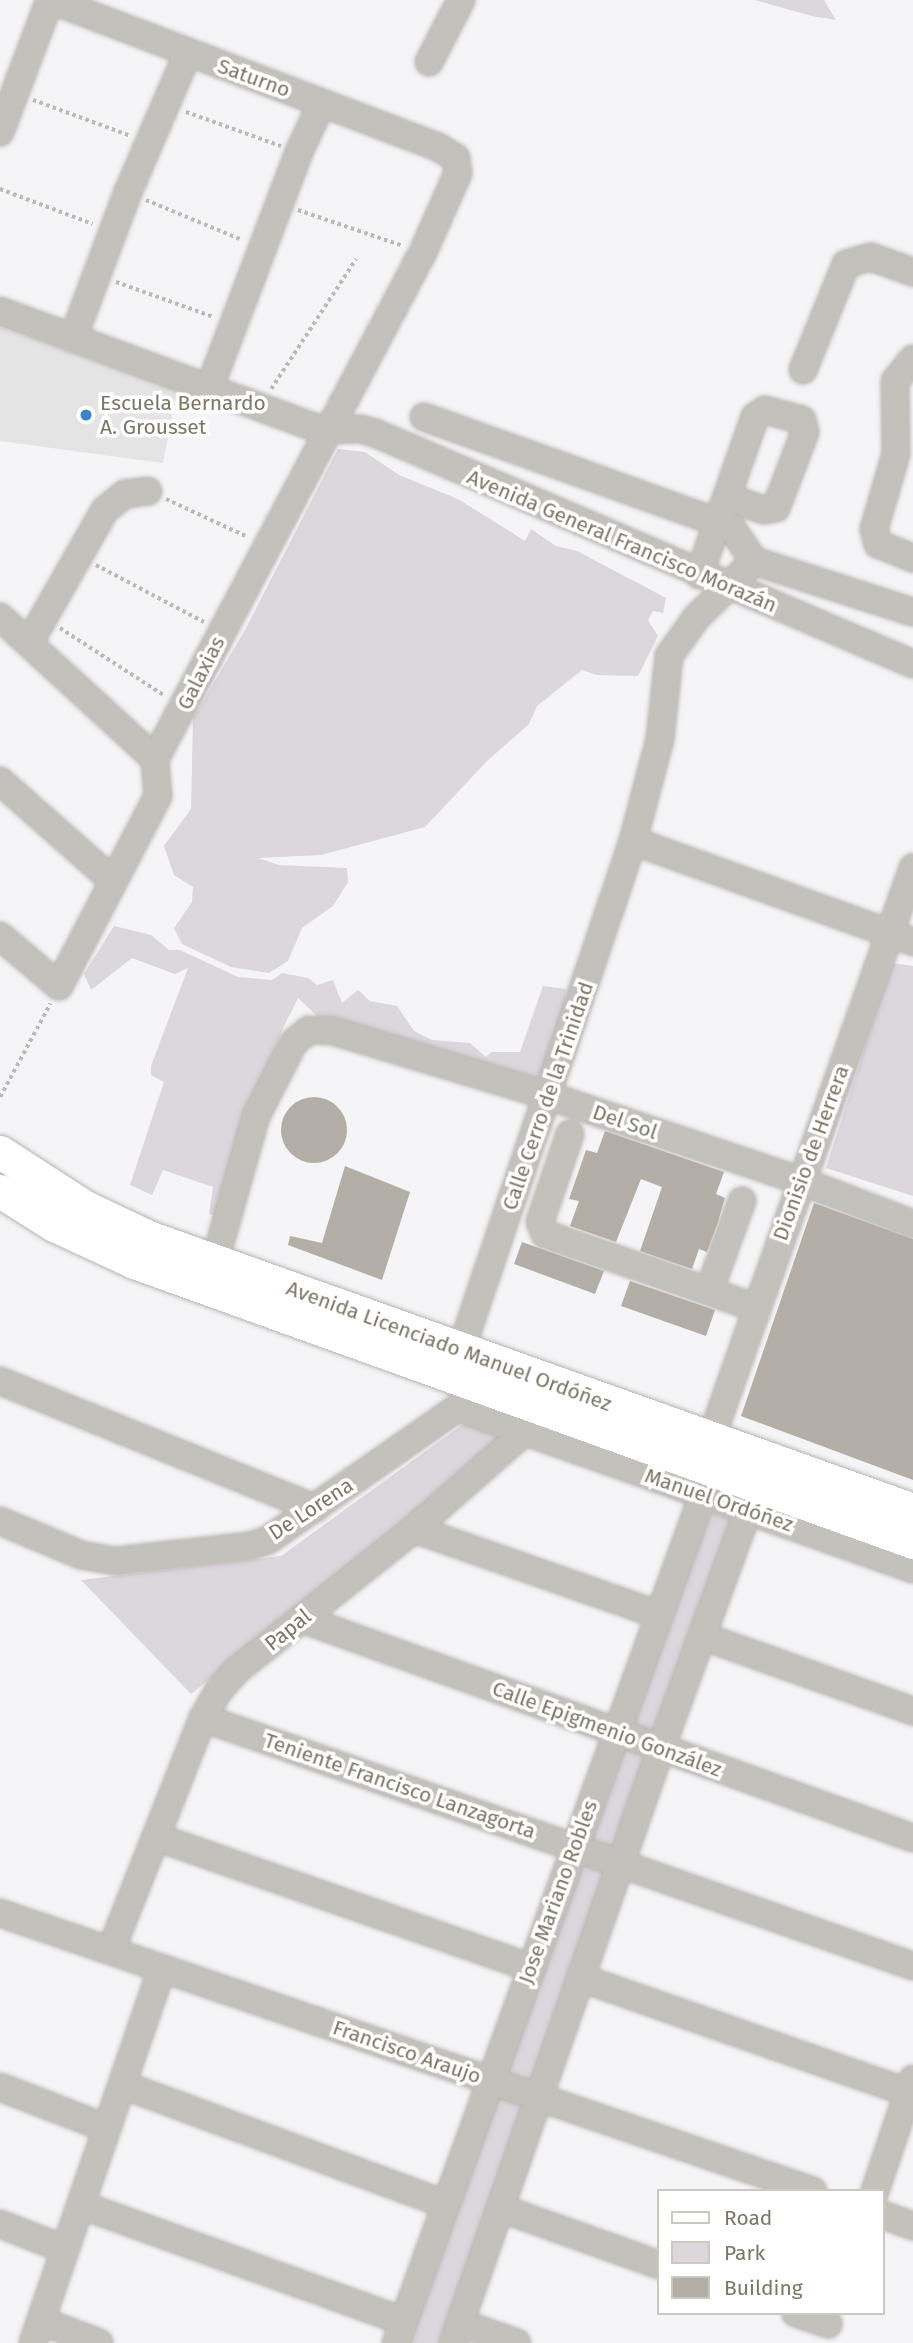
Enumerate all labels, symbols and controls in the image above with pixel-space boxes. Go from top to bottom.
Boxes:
street label: Saturno [214,53,294,103]
place label: Escuela Bernardo A. Grousset [100,390,266,440]
marker: Escuela Bernardo A. Grousset [78,407,94,423]
street label: Avenida General Francisco Morazán [463,464,781,618]
street label: Galaxias [172,632,230,714]
street label: Calle Cerro de la Trinidad [497,979,599,1213]
street label: Dionisio de Herrera [768,1062,854,1244]
street label: Del Sol [589,1099,661,1145]
street label: Avenida Licenciado Manuel Ordóñez [283,1275,615,1417]
street label: Manuel Ordóñez [642,1463,796,1537]
street label: De Lorena [264,1472,358,1546]
street label: Papal [260,1604,316,1656]
street label: Calle Epigmenio González [489,1676,725,1782]
street label: Teniente Francisco Lanzagorta [261,1728,539,1844]
street label: Jose Mariano Robles [513,1797,603,1987]
street label: Francisco Araujo [330,2015,484,2089]
legend [657,2189,885,2315]
text: Road [724,2205,772,2231]
text: Park [724,2240,765,2266]
text: Building [724,2275,803,2301]

